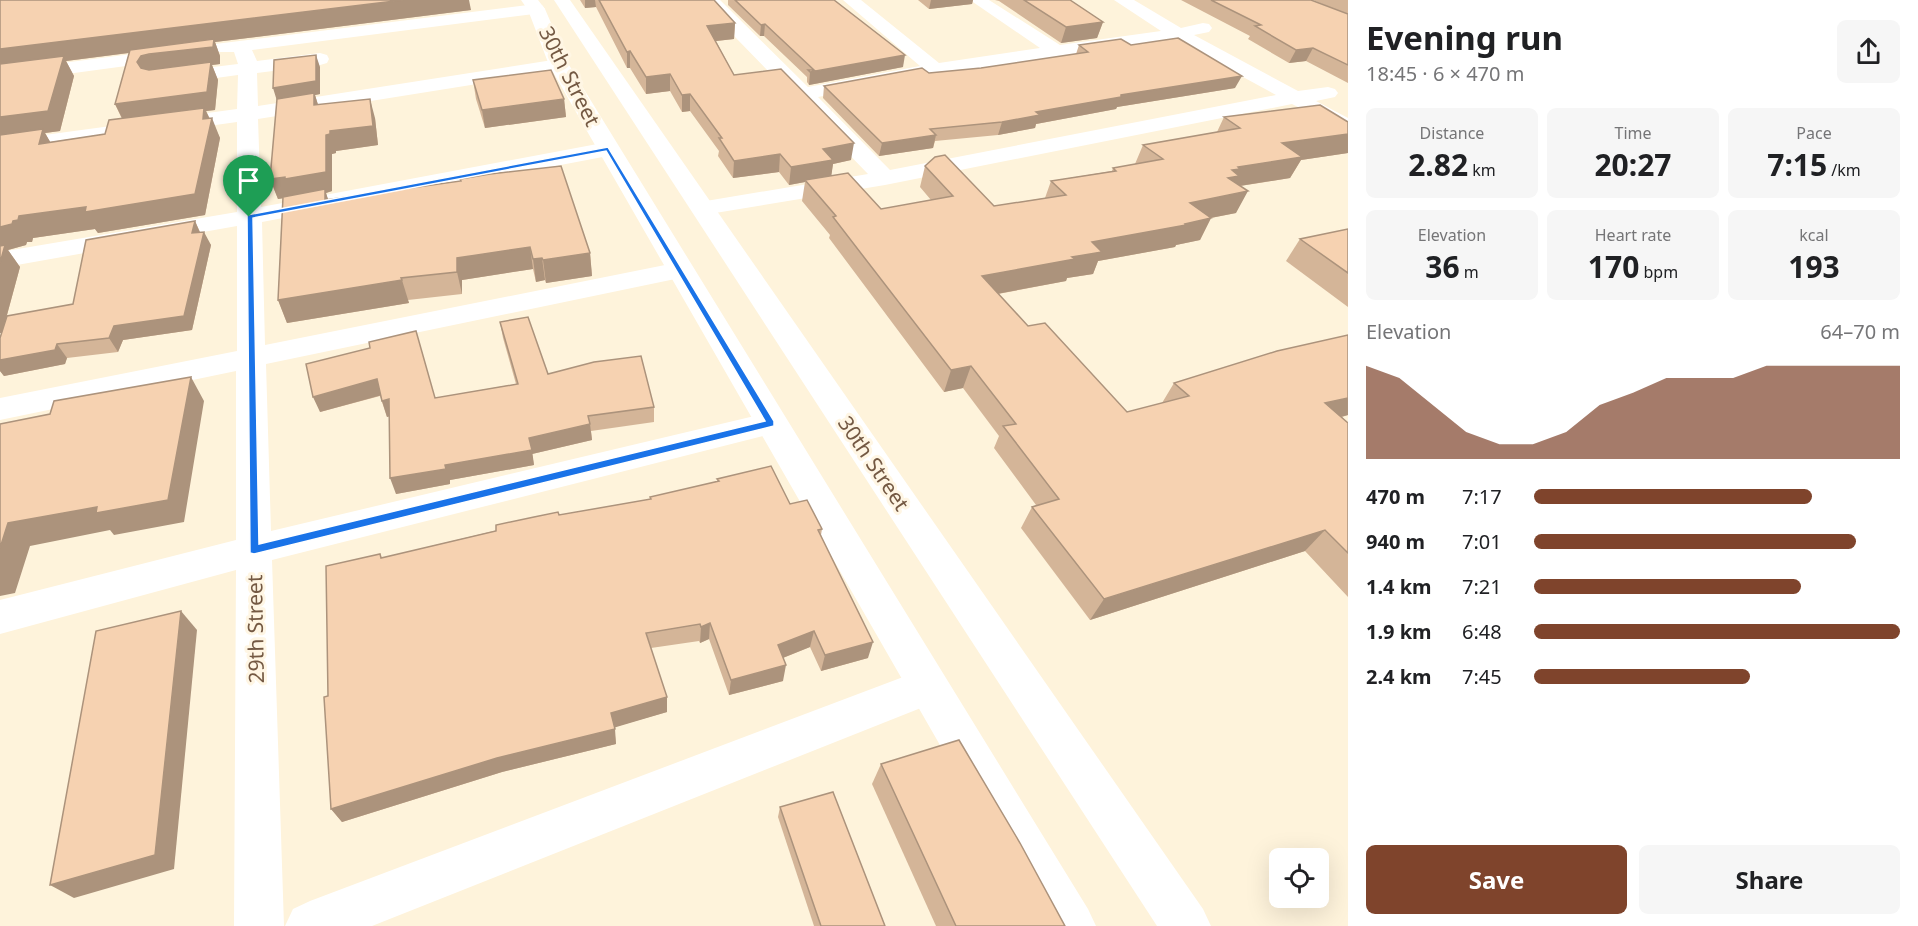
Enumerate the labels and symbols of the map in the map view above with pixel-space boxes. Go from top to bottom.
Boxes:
street label: 30th Street [533,21,607,131]
pin [223,155,274,217]
street label: 30th Street [832,410,916,516]
street label: 29th Street [240,574,270,684]

